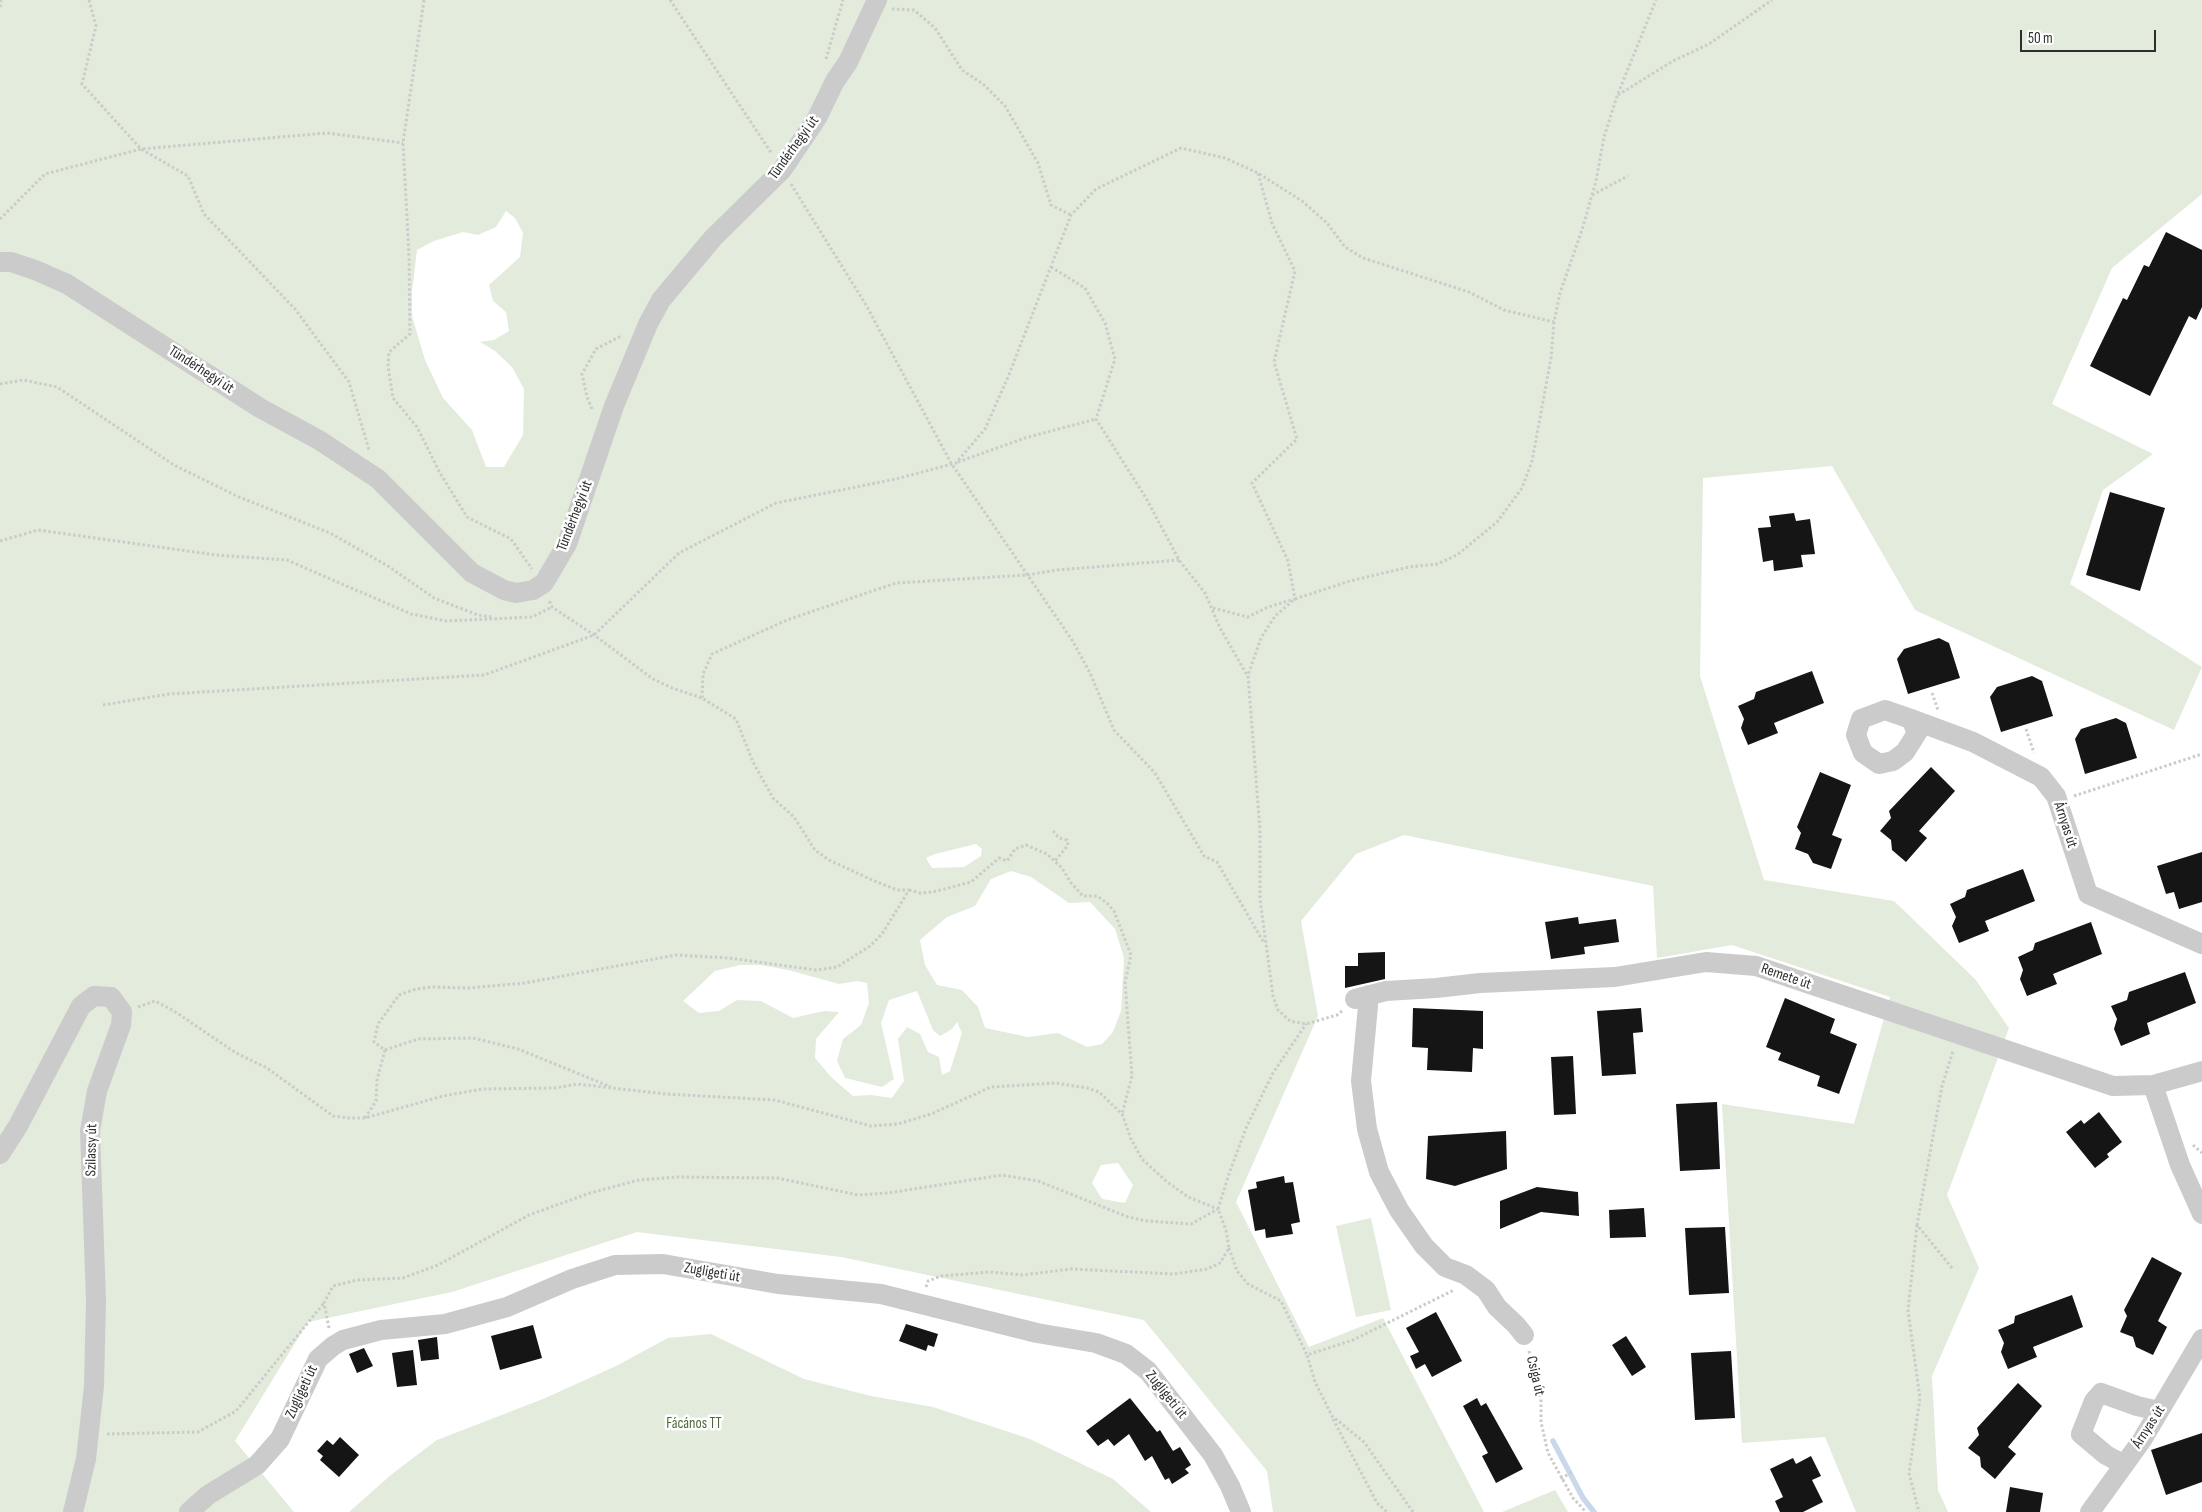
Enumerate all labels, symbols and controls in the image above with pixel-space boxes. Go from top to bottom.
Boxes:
scale bar [2022,20,2158,52]
text: 50 m [2028,29,2053,48]
street label: Tündérhegyi út [765,113,823,183]
street label: Tündérhegyi út [165,342,237,398]
street label: Tündérhegyi út [553,478,597,554]
street label: Árnyas út [2049,800,2081,850]
street label: Remete út [1758,960,1814,994]
street label: Szilassy út [83,1123,101,1177]
street label: Zugligeti út [683,1259,741,1287]
street label: Csiga út [1522,1354,1548,1398]
street label: Zugligeti út [282,1363,322,1421]
street label: Zugligeti út [1141,1367,1191,1423]
street label: Árnyas út [2129,1402,2169,1452]
park label: Fácános TT [666,1415,722,1433]

